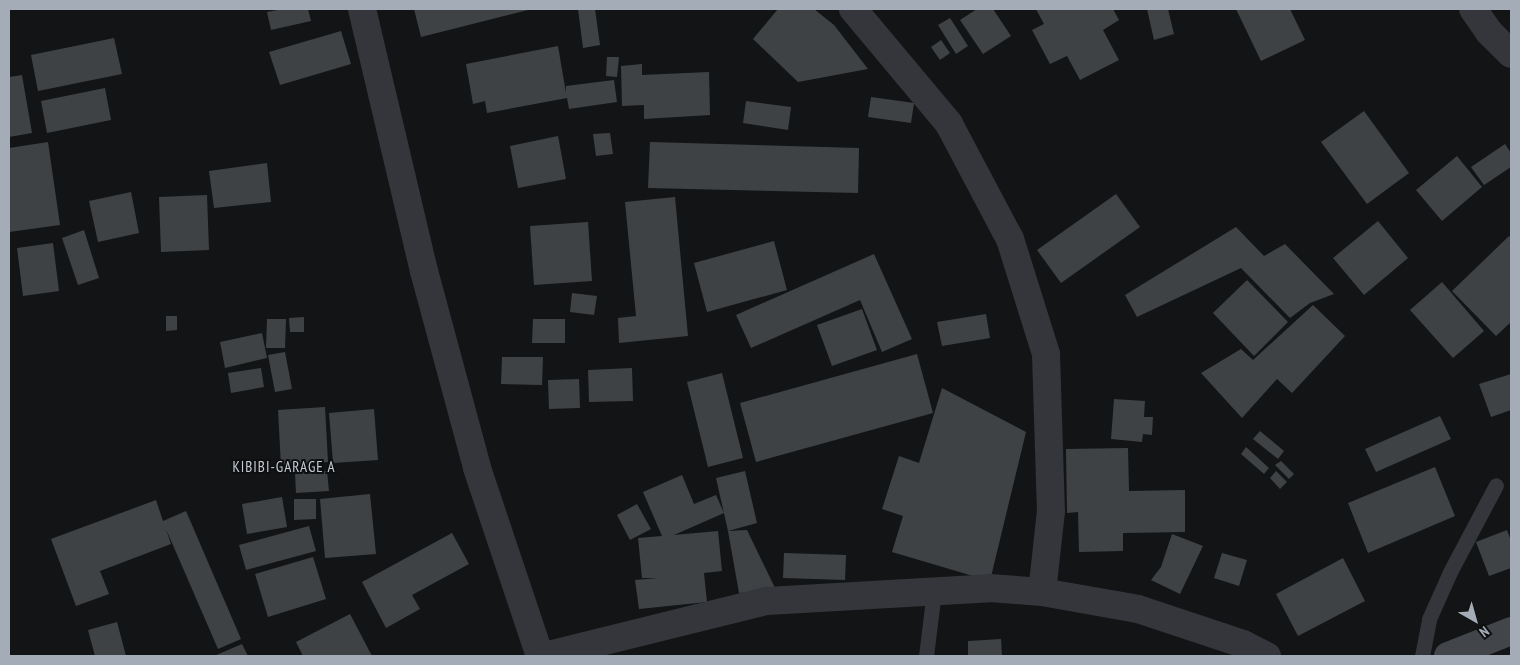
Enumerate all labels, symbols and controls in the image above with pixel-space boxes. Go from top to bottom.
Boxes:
district label: KIBIBI-GARAGE A [230,458,338,476]
north arrow [1450,595,1500,645]
text: N [1476,622,1493,641]

